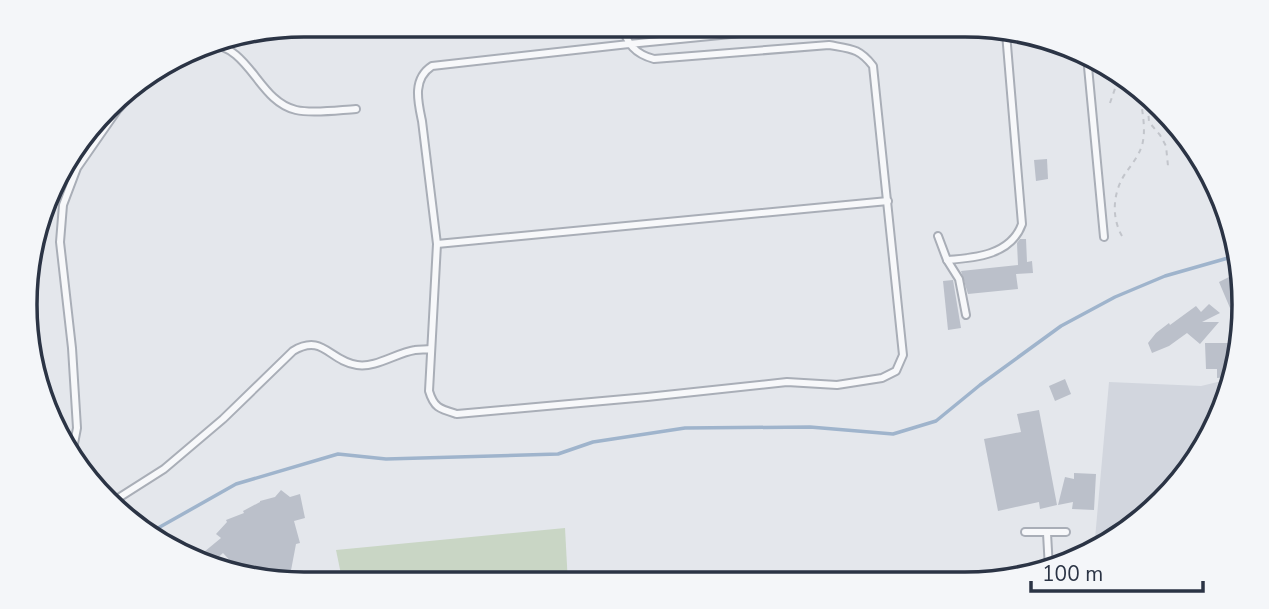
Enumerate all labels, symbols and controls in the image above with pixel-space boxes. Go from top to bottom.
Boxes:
scale bar [1031,550,1202,594]
text: 100 m [1042,560,1103,588]

